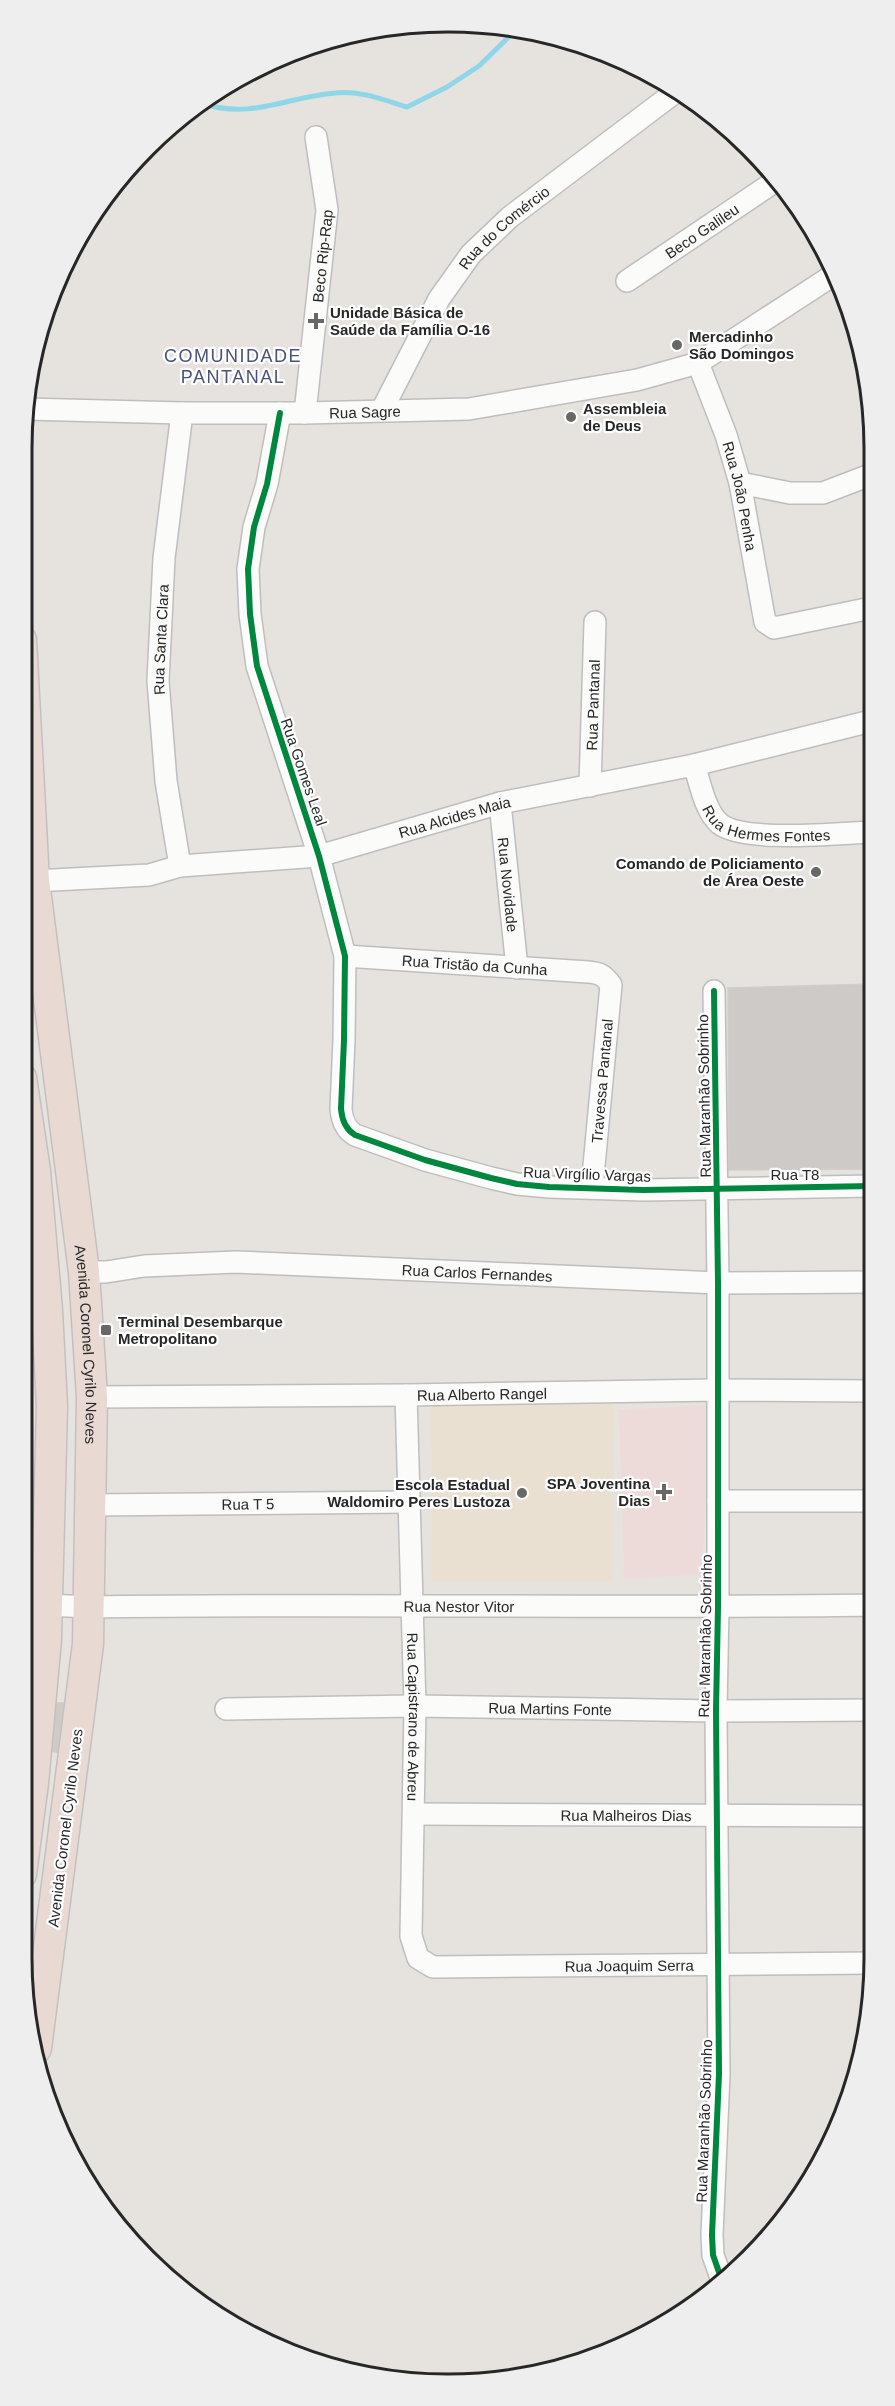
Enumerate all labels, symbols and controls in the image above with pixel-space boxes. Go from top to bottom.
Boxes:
street label: Rua do Comércio [455,182,552,272]
street label: Beco Galileu [662,200,742,262]
street label: Beco Rip-Rap [309,209,336,303]
place label: Unidade Básica de Saúde da Família O-16 [330,304,490,338]
marker: Unidade Básica de Saúde da Família O-16 [307,312,325,330]
place label: Mercadinho São Domingos [689,328,794,362]
marker: Mercadinho São Domingos [670,338,684,352]
district label: COMUNIDADE PANTANAL [164,346,302,387]
place label: Assembleia de Deus [583,400,667,434]
street label: Rua Sagre [329,402,401,421]
marker: Assembleia de Deus [564,410,578,424]
street label: Rua João Penha [720,439,761,553]
street label: Rua Santa Clara [149,583,171,696]
street label: Rua Pantanal [583,659,602,751]
street label: Rua Gomes Leal [278,716,330,828]
street label: Rua Alcides Maia [396,792,513,841]
street label: Rua Hermes Fontes [700,802,831,844]
street label: Rua Novidade [495,836,522,933]
place label: Comando de Policiamento de Área Oeste [616,855,804,889]
marker: Comando de Policiamento de Área Oeste [809,865,823,879]
street label: Rua Tristão da Cunha [401,951,549,978]
street label: Rua Maranhão Sobrinho [694,1014,714,1178]
street label: Travessa Pantanal [588,1018,616,1144]
street label: Rua Virgílio Vargas [523,1163,651,1185]
street label: Rua T8 [771,1166,819,1183]
street label: Avenida Coronel Cyrilo Neves [72,1244,101,1444]
street label: Rua Carlos Fernandes [401,1261,553,1284]
place label: Terminal Desembarque Metropolitano [118,1313,283,1347]
marker: Terminal Desembarque Metropolitano [99,1323,113,1337]
street label: Rua Alberto Rangel [417,1384,547,1403]
place label: SPA Joventina Dias [547,1475,651,1509]
place label: Escola Estadual Waldomiro Peres Lustoza [327,1476,511,1510]
marker: SPA Joventina Dias [655,1483,673,1501]
marker: Escola Estadual Waldomiro Peres Lustoza [515,1486,529,1500]
street label: Rua T 5 [221,1495,275,1512]
street label: Rua Maranhão Sobrinho [695,1554,715,1718]
street label: Rua Nestor Vitor [404,1597,514,1615]
street label: Rua Capistrano de Abreu [404,1632,424,1801]
street label: Rua Martins Fonte [488,1699,612,1718]
street label: Avenida Coronel Cyrilo Neves [44,1728,86,1928]
street label: Rua Malheiros Dias [560,1806,692,1824]
street label: Rua Joaquim Serra [565,1956,695,1974]
street label: Rua Maranhão Sobrinho [693,2039,715,2203]

